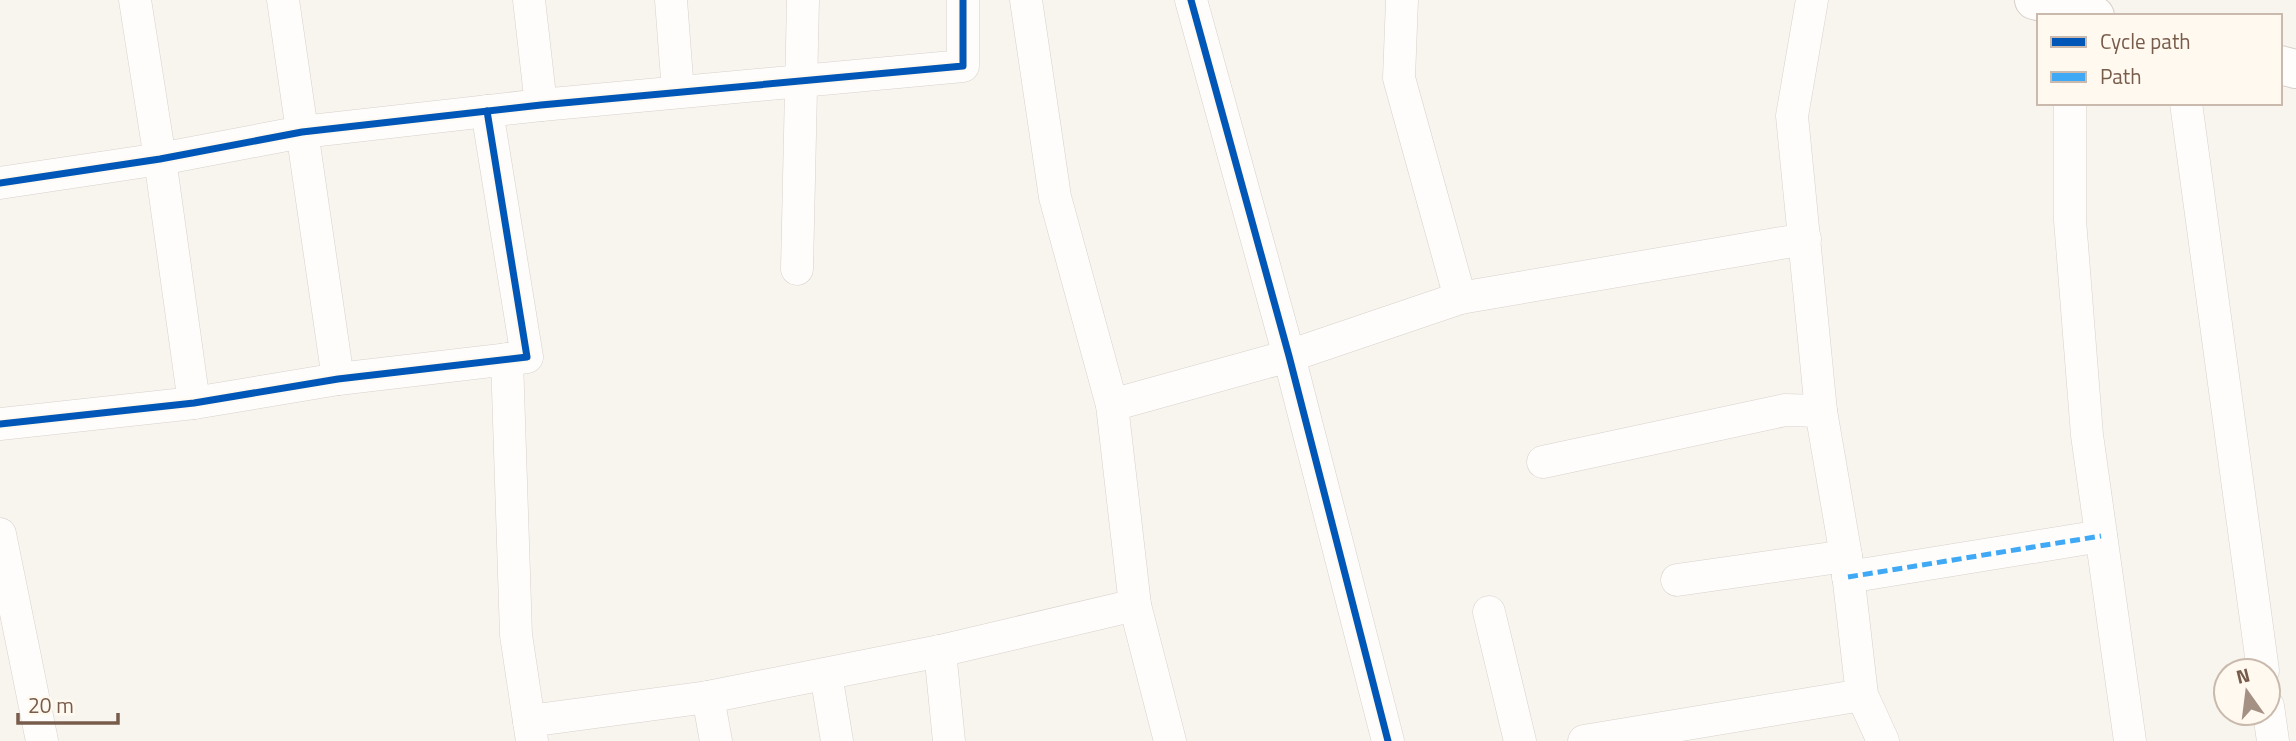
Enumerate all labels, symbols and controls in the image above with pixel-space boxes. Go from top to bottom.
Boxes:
legend [2037,14,2282,105]
text: Cycle path [2100,25,2191,57]
text: Path [2100,60,2142,92]
north arrow [2212,657,2282,727]
text: N [2233,659,2253,691]
scale bar [18,682,117,726]
text: 20 m [28,689,74,721]

